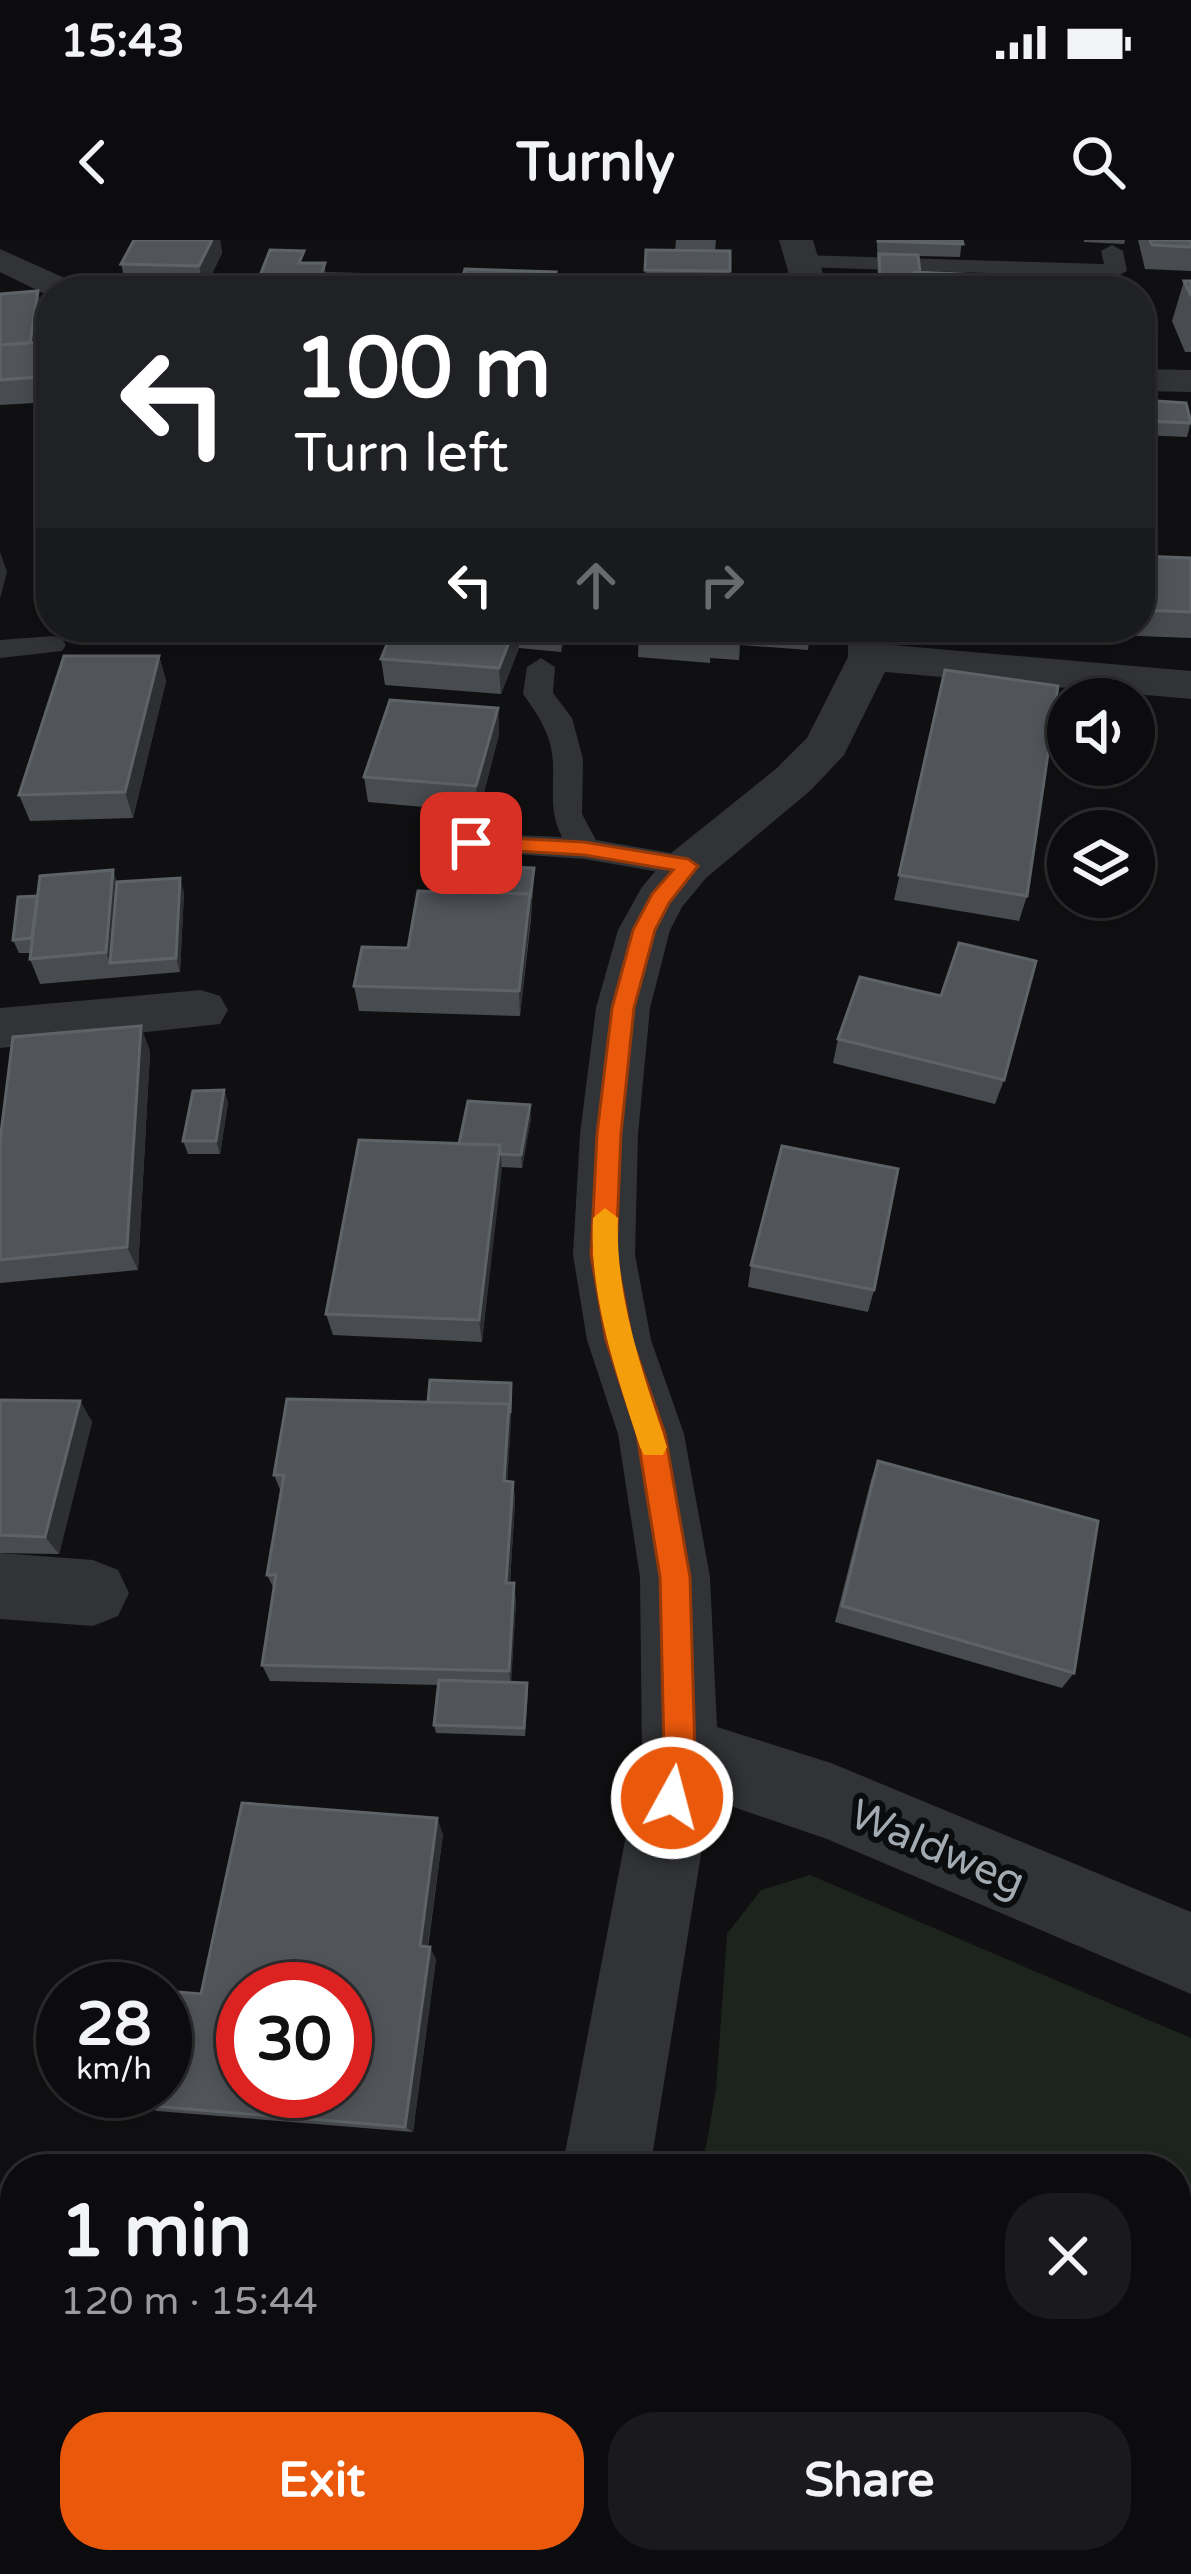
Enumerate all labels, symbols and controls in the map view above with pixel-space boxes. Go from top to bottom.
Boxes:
text: 15:43 [60,15,185,69]
icon: back [60,129,126,195]
icon: search [1065,129,1131,195]
text: Turnly [516,130,675,195]
text: 100 m [294,319,551,420]
icon: left [96,324,252,480]
text: Turn left [294,421,509,486]
icon: left [437,552,503,618]
icon: ahead [563,552,629,618]
icon: right [689,552,755,618]
map controls [1047,678,1155,918]
button: sound [1047,678,1155,786]
pin [420,792,522,894]
icon: arrive [438,810,504,876]
button: layers [1047,810,1155,918]
position arrow [609,1735,735,1861]
street label: Waldweg [842,1789,1032,1908]
speed limit sign: 30 [216,1962,372,2118]
text: 28 [76,1989,152,2061]
text: km/h [76,2051,152,2088]
text: 1 min [60,2189,252,2276]
button: close [1005,2193,1131,2319]
text: 120 m · 15:44 [60,2278,318,2325]
button: Exit [60,2412,584,2550]
button: Share [608,2412,1131,2550]

